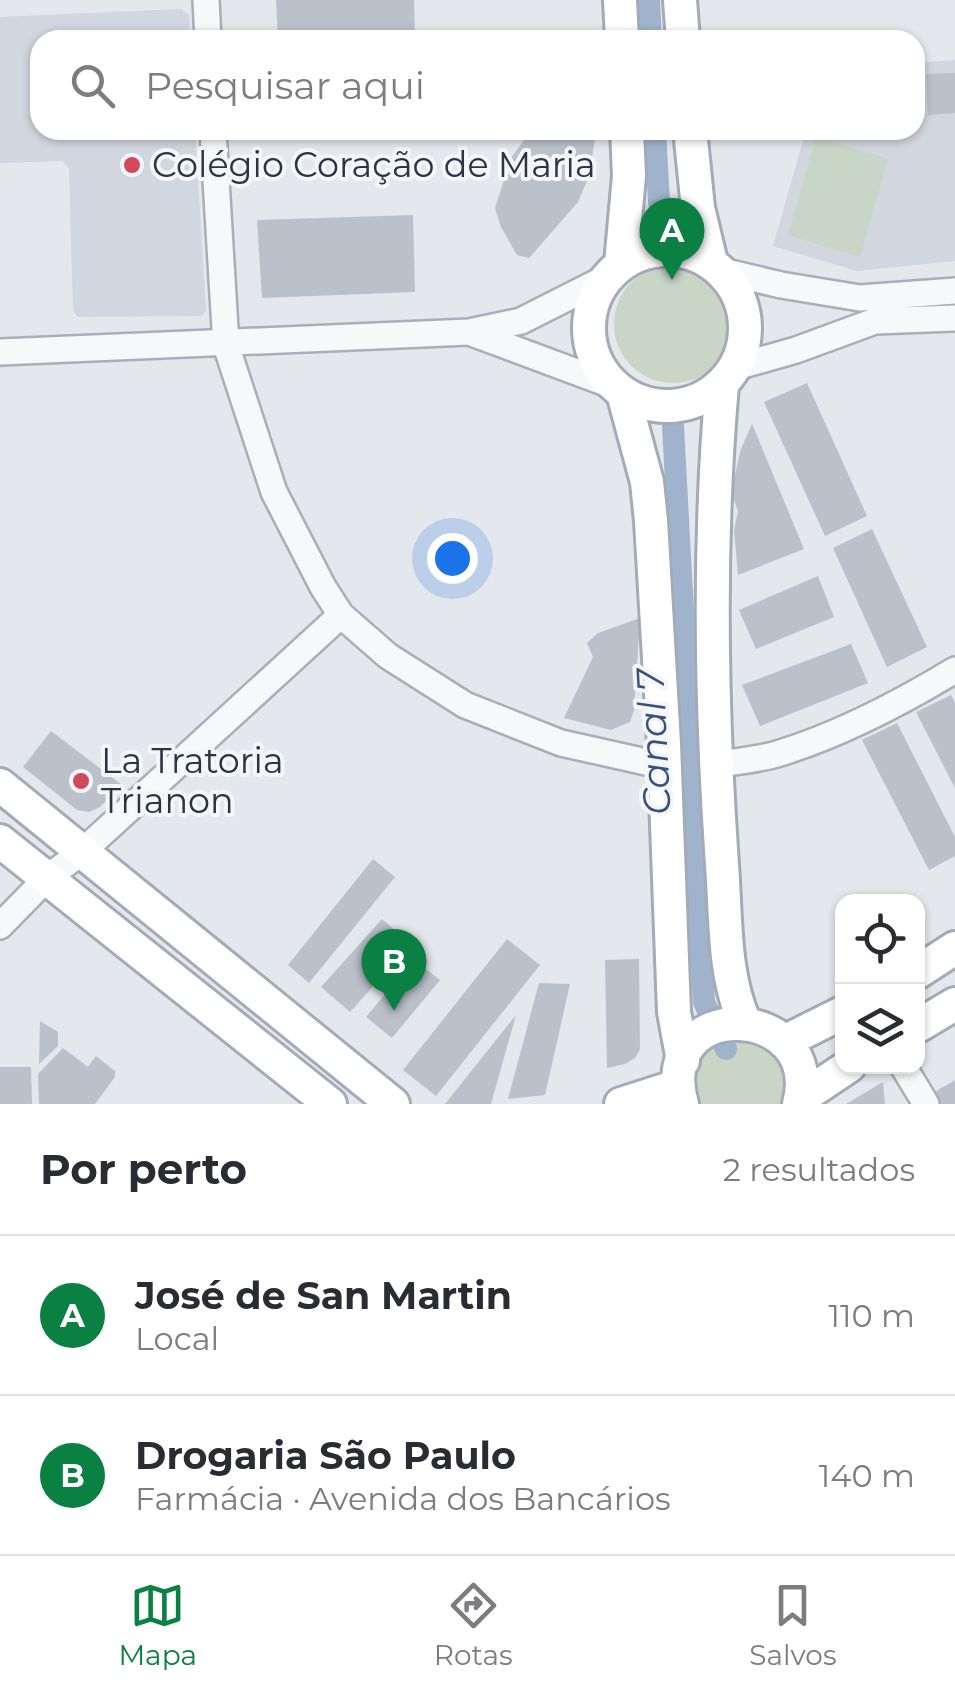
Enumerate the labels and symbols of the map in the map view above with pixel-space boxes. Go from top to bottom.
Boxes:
place label: Colégio Coração de Maria [152,143,596,186]
marker: Colégio Coração de Maria [121,154,143,176]
pin: A [640,198,704,280]
your location [427,533,478,584]
water label: Canal 7 [626,665,681,816]
place label: La Tratoria Trianon [101,739,284,822]
marker: La Tratoria Trianon [70,770,92,792]
pin: B [362,928,426,1011]

